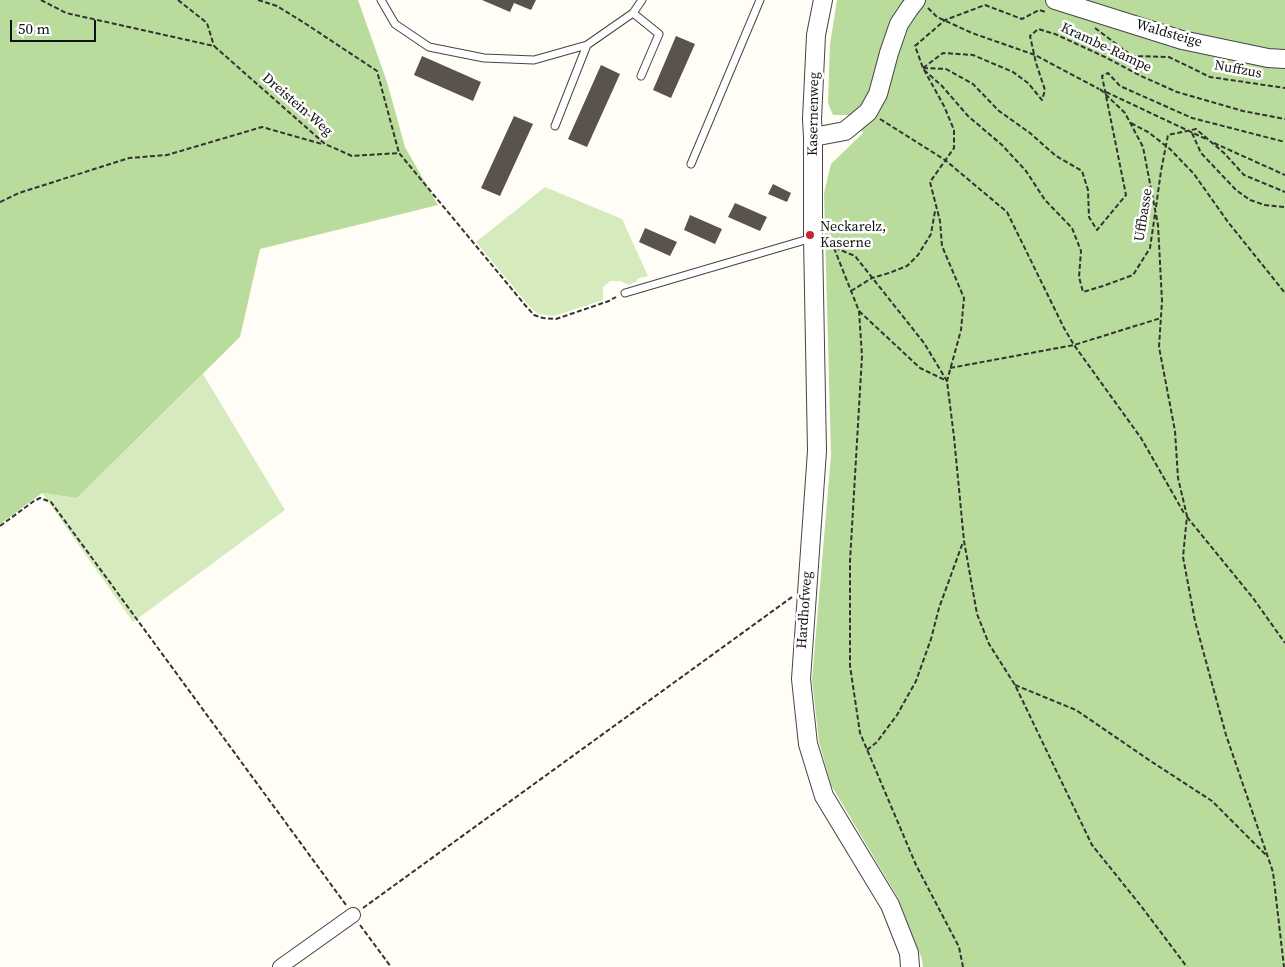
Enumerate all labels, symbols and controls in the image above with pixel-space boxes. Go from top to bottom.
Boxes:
scale bar [12,10,99,42]
street label: Waldsteige [1134,17,1204,51]
text: 50 m [18,18,50,39]
street label: Krambe-Rampe [1058,20,1154,76]
street label: Nuffzus [1213,58,1263,82]
street label: Dreistein-Weg [258,70,336,140]
street label: Kasernenweg [805,72,823,156]
street label: Uffbasse [1132,187,1156,243]
place label: Neckarelz, Kaserne [820,219,886,252]
marker: Neckarelz, Kaserne [804,229,816,241]
street label: Hardhofweg [794,571,816,649]

